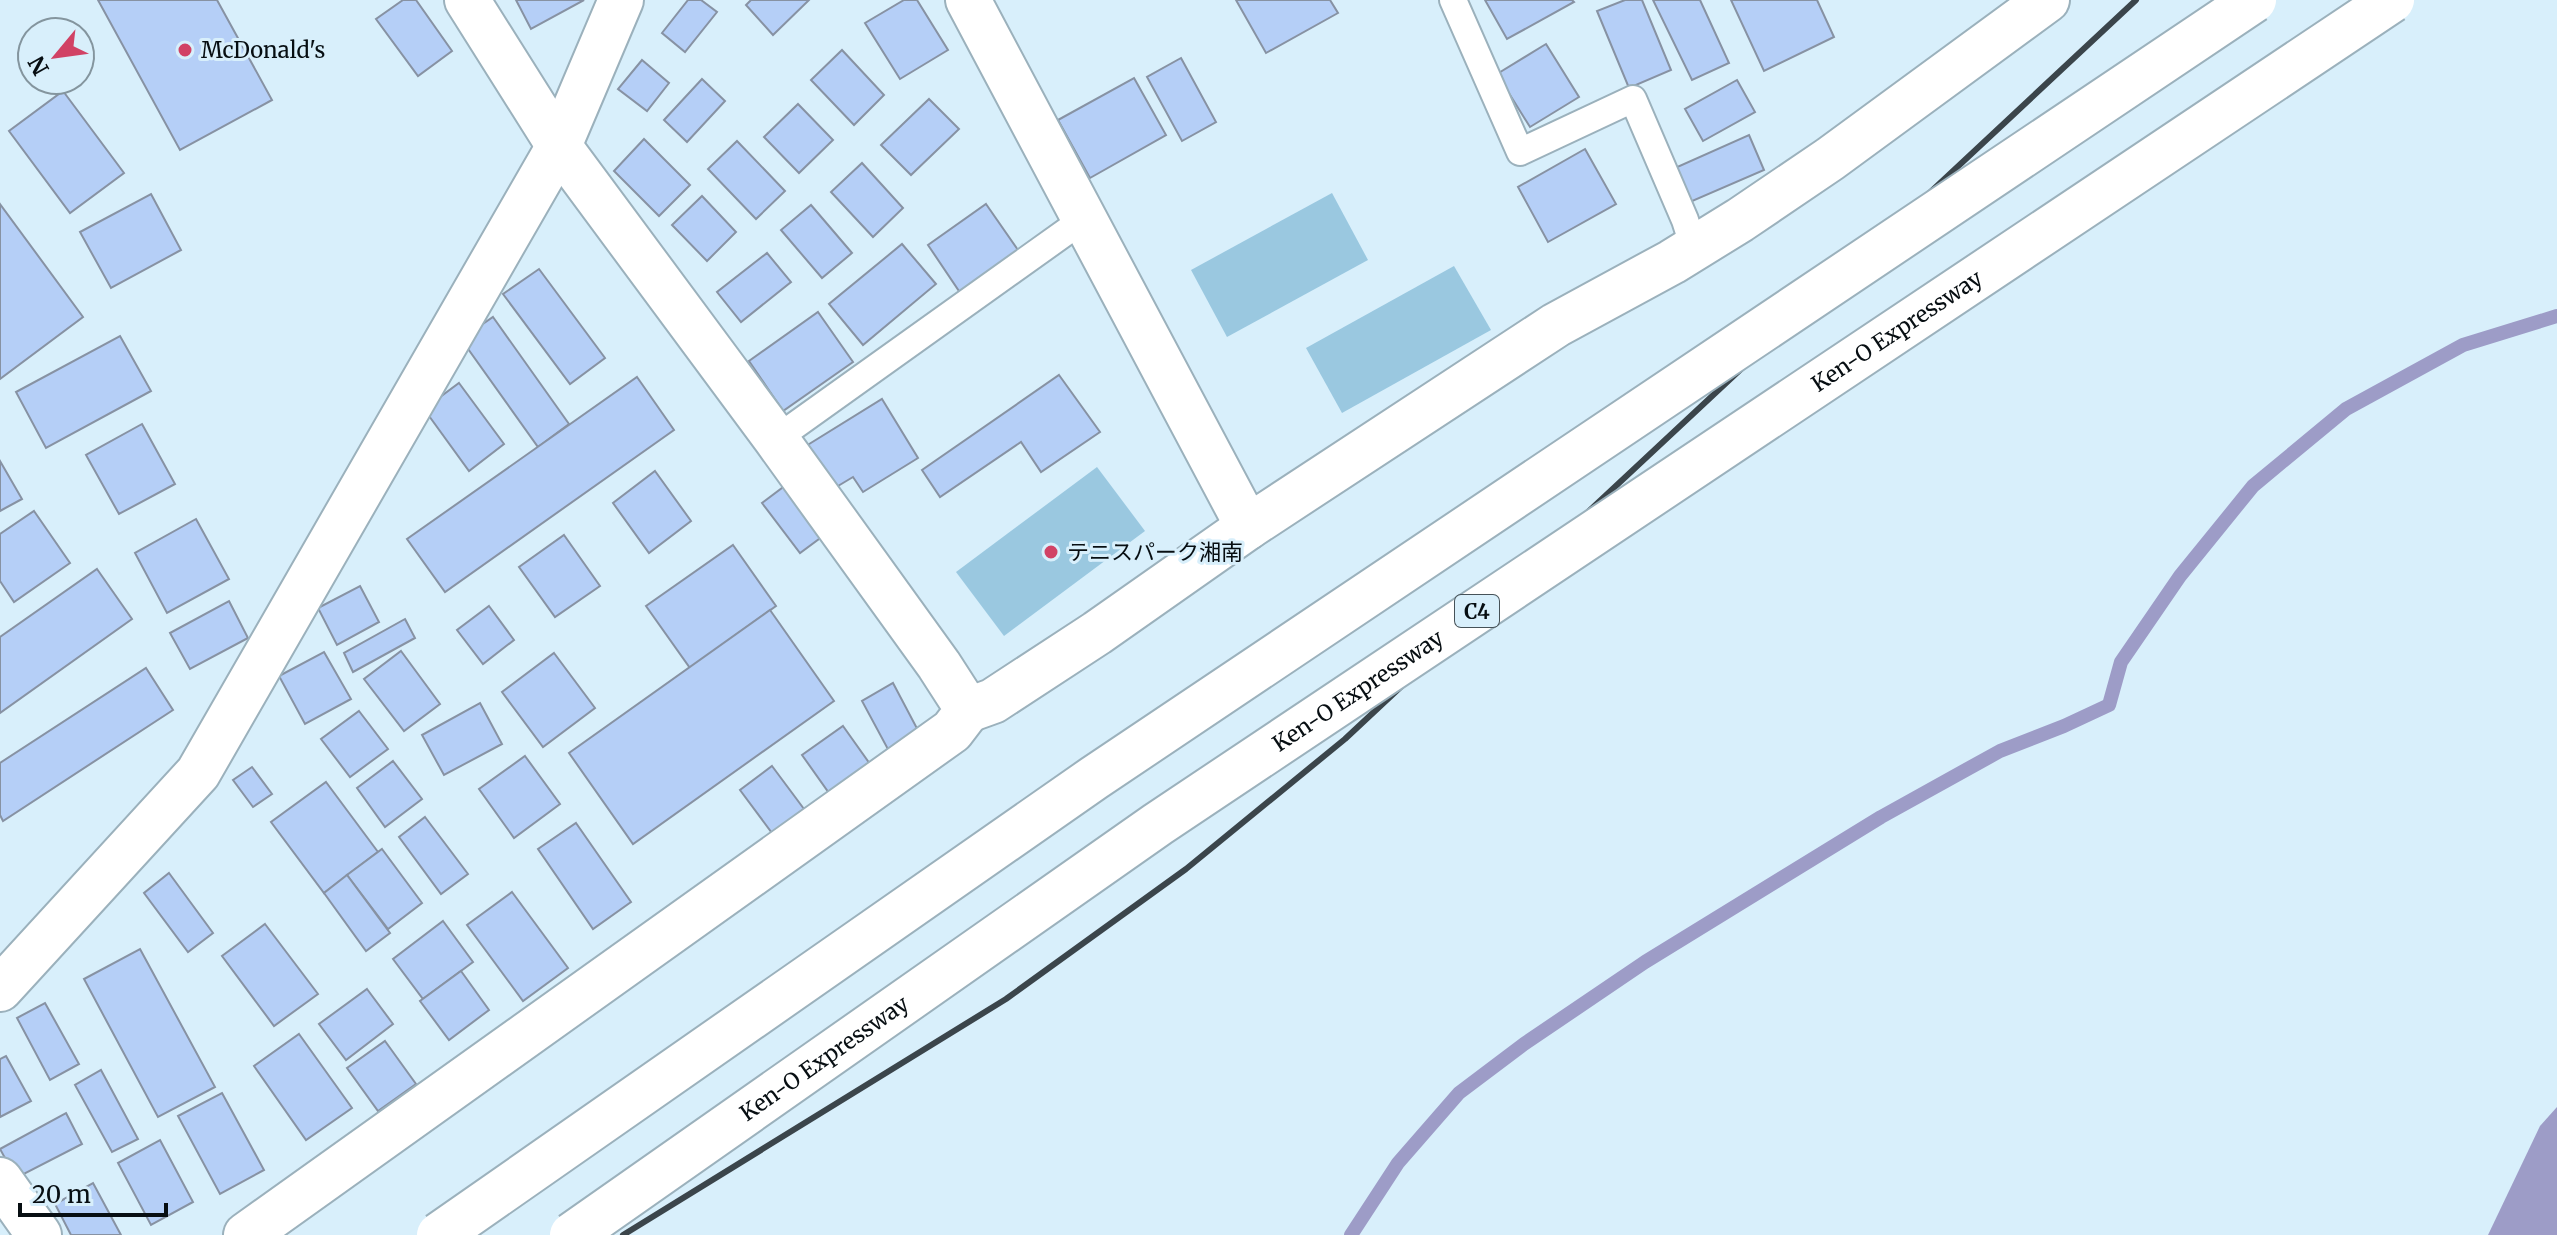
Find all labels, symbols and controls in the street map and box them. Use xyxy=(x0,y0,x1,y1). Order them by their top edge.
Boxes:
north arrow xyxy=(16,16,96,96)
place label: McDonald's xyxy=(201,36,325,64)
marker: McDonald's xyxy=(176,41,194,59)
text: N xyxy=(22,51,55,80)
street label: Ken-O Expressway xyxy=(1806,264,1988,398)
place label: テニスパーク湘南 xyxy=(1067,538,1243,566)
marker: テニスパーク湘南 xyxy=(1042,543,1060,561)
road number: C4 xyxy=(1455,595,1499,627)
street label: Ken-O Expressway xyxy=(1267,623,1449,758)
street label: Ken-O Expressway xyxy=(734,989,914,1127)
scale bar xyxy=(20,1167,166,1217)
text: 20 m xyxy=(32,1179,91,1210)

